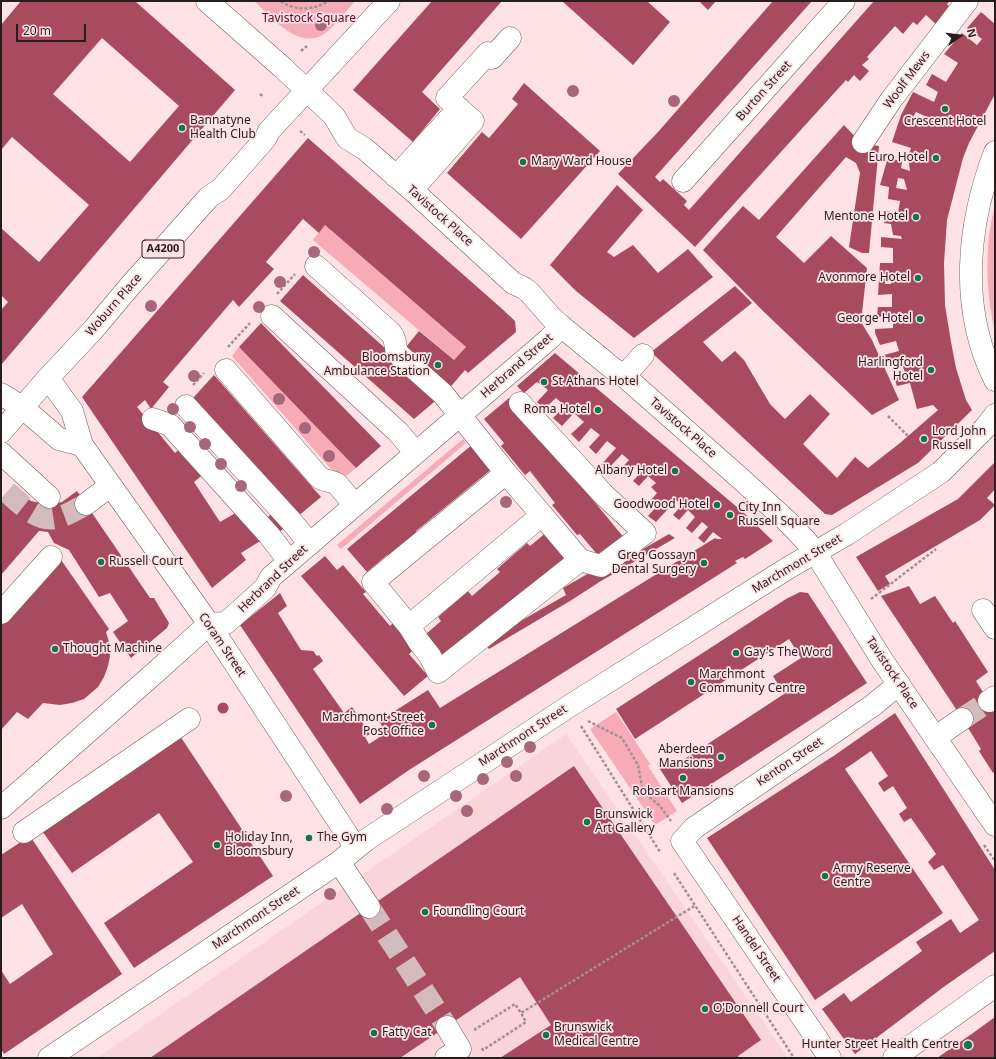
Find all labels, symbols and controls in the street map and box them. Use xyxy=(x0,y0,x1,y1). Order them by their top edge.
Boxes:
park label: Tavistock Square xyxy=(262,12,356,26)
scale bar xyxy=(18,16,88,42)
north arrow xyxy=(940,16,980,56)
text: 20 m xyxy=(23,22,51,39)
text: N xyxy=(964,27,980,39)
street label: Woolf Mews xyxy=(881,48,933,112)
street label: Burton Street xyxy=(733,58,795,124)
marker: Crescent Hotel xyxy=(940,104,950,114)
place label: Bannatyne Health Club xyxy=(190,114,256,142)
place label: Crescent Hotel xyxy=(904,115,986,129)
marker: Bannatyne Health Club xyxy=(177,123,187,133)
place label: Euro Hotel xyxy=(868,151,928,165)
marker: Euro Hotel xyxy=(931,153,941,163)
place label: Mary Ward House xyxy=(531,155,632,169)
marker: Mary Ward House xyxy=(518,157,528,167)
street label: Tavistock Place xyxy=(404,183,476,249)
place label: Mentone Hotel xyxy=(824,210,908,224)
marker: Mentone Hotel xyxy=(911,212,921,222)
road number: A4200 xyxy=(142,240,184,258)
street label: Woburn Place xyxy=(83,271,145,339)
place label: Avonmore Hotel xyxy=(818,271,910,285)
marker: Avonmore Hotel xyxy=(913,273,923,283)
place label: George Hotel xyxy=(837,312,912,326)
marker: George Hotel xyxy=(915,314,925,324)
street label: Herbrand Street xyxy=(478,331,556,401)
place label: Bloomsbury Ambulance Station xyxy=(324,351,430,379)
place label: Harlingford Hotel xyxy=(858,356,923,384)
marker: Bloomsbury Ambulance Station xyxy=(433,360,443,370)
marker: Harlingford Hotel xyxy=(926,365,936,375)
place label: St Athans Hotel xyxy=(552,375,639,389)
marker: St Athans Hotel xyxy=(539,377,549,387)
street label: Tavistock Place xyxy=(647,395,719,461)
place label: Roma Hotel xyxy=(524,403,590,417)
marker: Roma Hotel xyxy=(593,405,603,415)
place label: Lord John Russell xyxy=(932,425,986,453)
marker: Lord John Russell xyxy=(919,434,929,444)
place label: Albany Hotel xyxy=(595,464,667,478)
marker: Albany Hotel xyxy=(670,466,680,476)
place label: Goodwood Hotel xyxy=(614,498,709,512)
marker: Goodwood Hotel xyxy=(712,500,722,510)
place label: City Inn Russell Square xyxy=(738,501,820,529)
marker: City Inn Russell Square xyxy=(725,510,735,520)
street label: Marchmont Street xyxy=(749,531,845,597)
street label: Herbrand Street xyxy=(235,542,311,616)
place label: Greg Gossayn Dental Surgery xyxy=(612,549,696,577)
place label: Russell Court xyxy=(109,555,183,569)
marker: Russell Court xyxy=(96,557,106,567)
marker: Greg Gossayn Dental Surgery xyxy=(699,558,709,568)
street label: Coram Street xyxy=(195,610,249,680)
street label: Tavistock Place xyxy=(863,634,921,712)
place label: Thought Machine xyxy=(63,642,162,656)
marker: Thought Machine xyxy=(50,644,60,654)
place label: Gay's The Word xyxy=(744,646,832,660)
marker: Gay's The Word xyxy=(731,648,741,658)
place label: Marchmont Community Centre xyxy=(699,668,805,696)
marker: Marchmont Community Centre xyxy=(686,677,696,687)
street label: Marchmont Street xyxy=(476,702,570,770)
place label: Marchmont Street Post Office xyxy=(322,711,424,739)
marker: Marchmont Street Post Office xyxy=(427,720,437,730)
street label: Kenton Street xyxy=(754,734,826,790)
place label: Aberdeen Mansions xyxy=(658,743,713,771)
marker: Aberdeen Mansions xyxy=(716,752,726,762)
marker: Robsart Mansions xyxy=(678,773,688,783)
place label: Robsart Mansions xyxy=(632,785,734,799)
place label: Brunswick Art Gallery xyxy=(595,808,655,836)
marker: Brunswick Art Gallery xyxy=(582,817,592,827)
place label: Holiday Inn, Bloomsbury xyxy=(225,831,293,859)
place label: The Gym xyxy=(317,831,367,845)
marker: The Gym xyxy=(304,833,314,843)
marker: Holiday Inn, Bloomsbury xyxy=(212,840,222,850)
place label: Army Reserve Centre xyxy=(833,862,911,890)
marker: Army Reserve Centre xyxy=(820,871,830,881)
street label: Marchmont Street xyxy=(210,883,302,953)
place label: Foundling Court xyxy=(433,905,524,919)
marker: Foundling Court xyxy=(420,907,430,917)
street label: Handel Street xyxy=(729,913,783,985)
place label: O'Donnell Court xyxy=(713,1002,804,1016)
marker: O'Donnell Court xyxy=(700,1004,710,1014)
place label: Brunswick Medical Centre xyxy=(554,1021,638,1049)
place label: Fatty Cat xyxy=(382,1026,432,1040)
marker: Fatty Cat xyxy=(369,1028,379,1038)
marker: Brunswick Medical Centre xyxy=(541,1030,551,1040)
place label: Hunter Street Health Centre xyxy=(802,1038,959,1052)
marker: Hunter Street Health Centre xyxy=(962,1039,974,1051)

